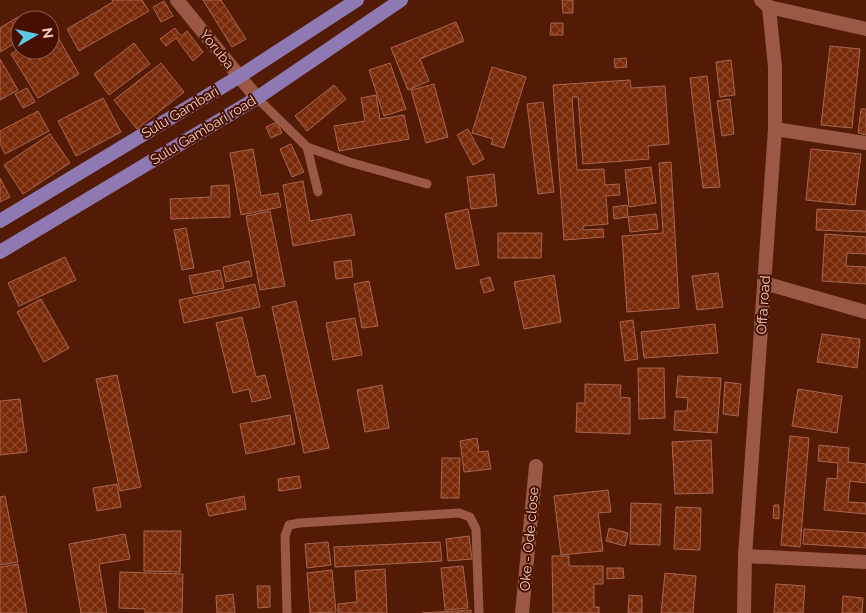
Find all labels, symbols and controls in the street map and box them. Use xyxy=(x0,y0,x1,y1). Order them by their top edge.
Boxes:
north arrow xyxy=(10,10,60,60)
text: N xyxy=(39,26,57,39)
street label: Yoruba xyxy=(196,26,238,72)
street label: Sulu Gambari xyxy=(138,83,222,141)
street label: Sulu Gambari road xyxy=(147,92,259,168)
street label: Offa road xyxy=(753,275,773,335)
street label: Oke - Ode close xyxy=(516,486,542,592)

